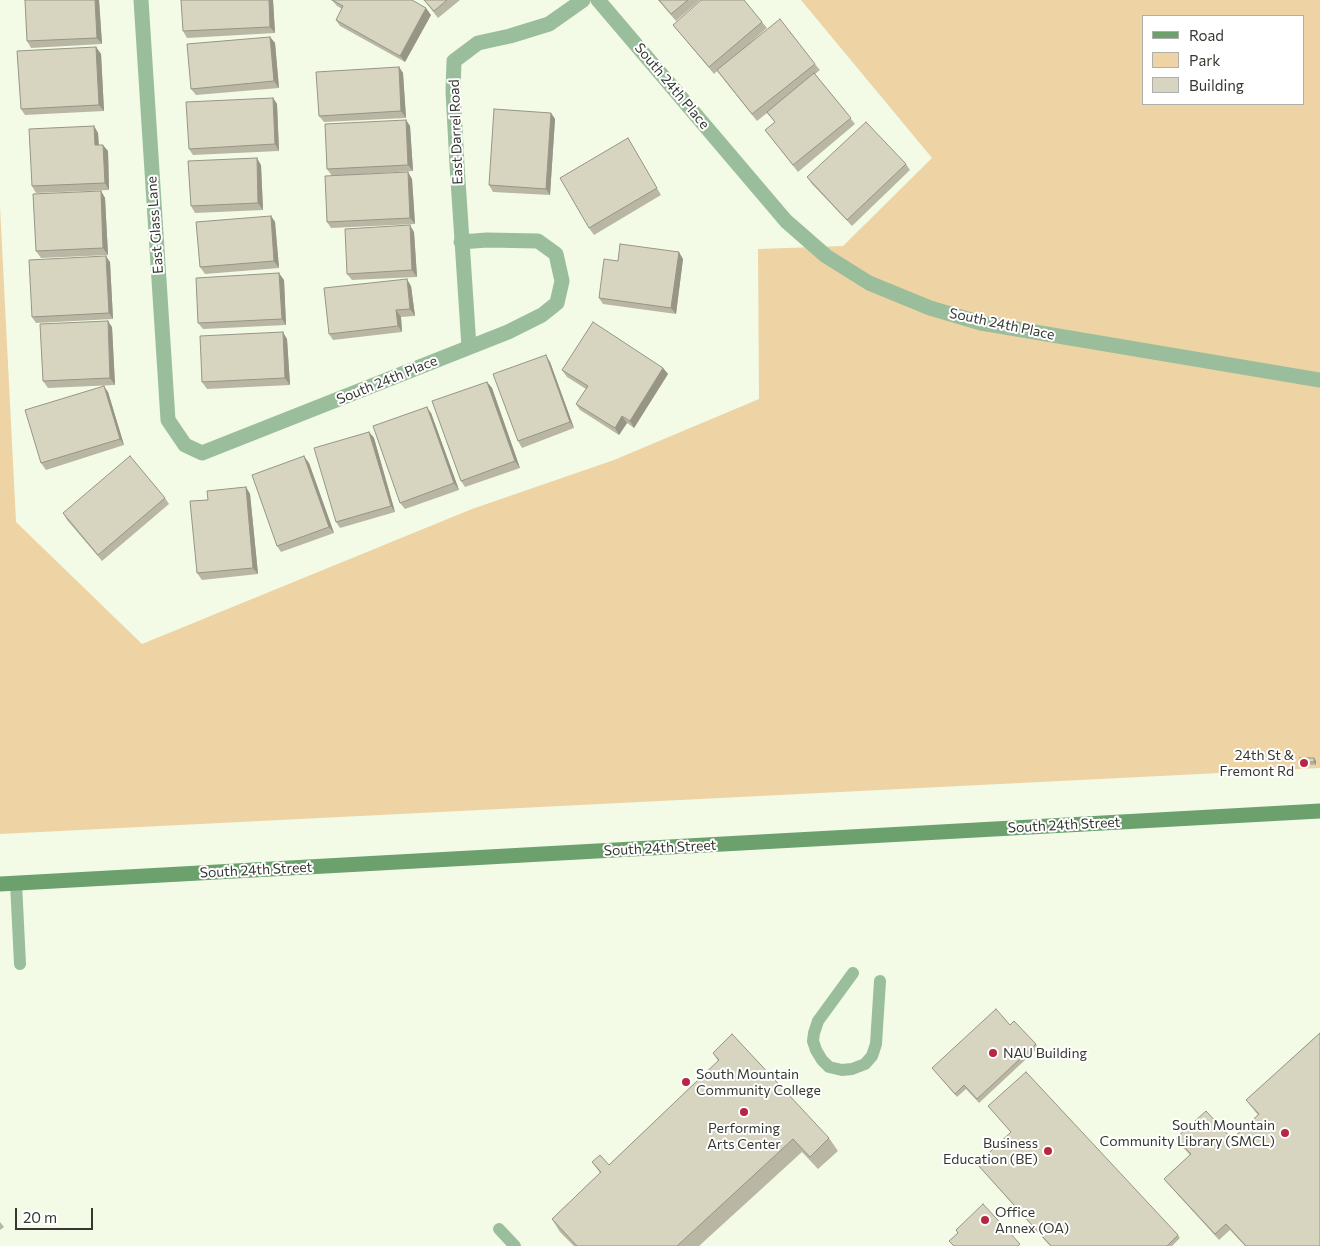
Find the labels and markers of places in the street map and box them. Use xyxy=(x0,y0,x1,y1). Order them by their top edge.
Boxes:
place label: 24th St & Fremont Rd xyxy=(1219,747,1294,780)
marker: 24th St & Fremont Rd xyxy=(1298,757,1310,769)
place label: NAU Building xyxy=(1003,1045,1087,1061)
marker: NAU Building xyxy=(987,1047,999,1059)
place label: South Mountain Community College xyxy=(696,1066,821,1098)
marker: South Mountain Community College xyxy=(680,1076,692,1088)
marker: Performing Arts Center xyxy=(738,1106,750,1118)
place label: South Mountain Community Library (SMCL) xyxy=(1100,1117,1275,1150)
place label: Performing Arts Center xyxy=(707,1120,781,1152)
marker: South Mountain Community Library (SMCL) xyxy=(1279,1127,1291,1139)
place label: Business Education (BE) xyxy=(943,1135,1038,1168)
marker: Business Education (BE) xyxy=(1042,1145,1054,1157)
place label: Office Annex (OA) xyxy=(995,1204,1069,1236)
marker: Office Annex (OA) xyxy=(979,1214,991,1226)

